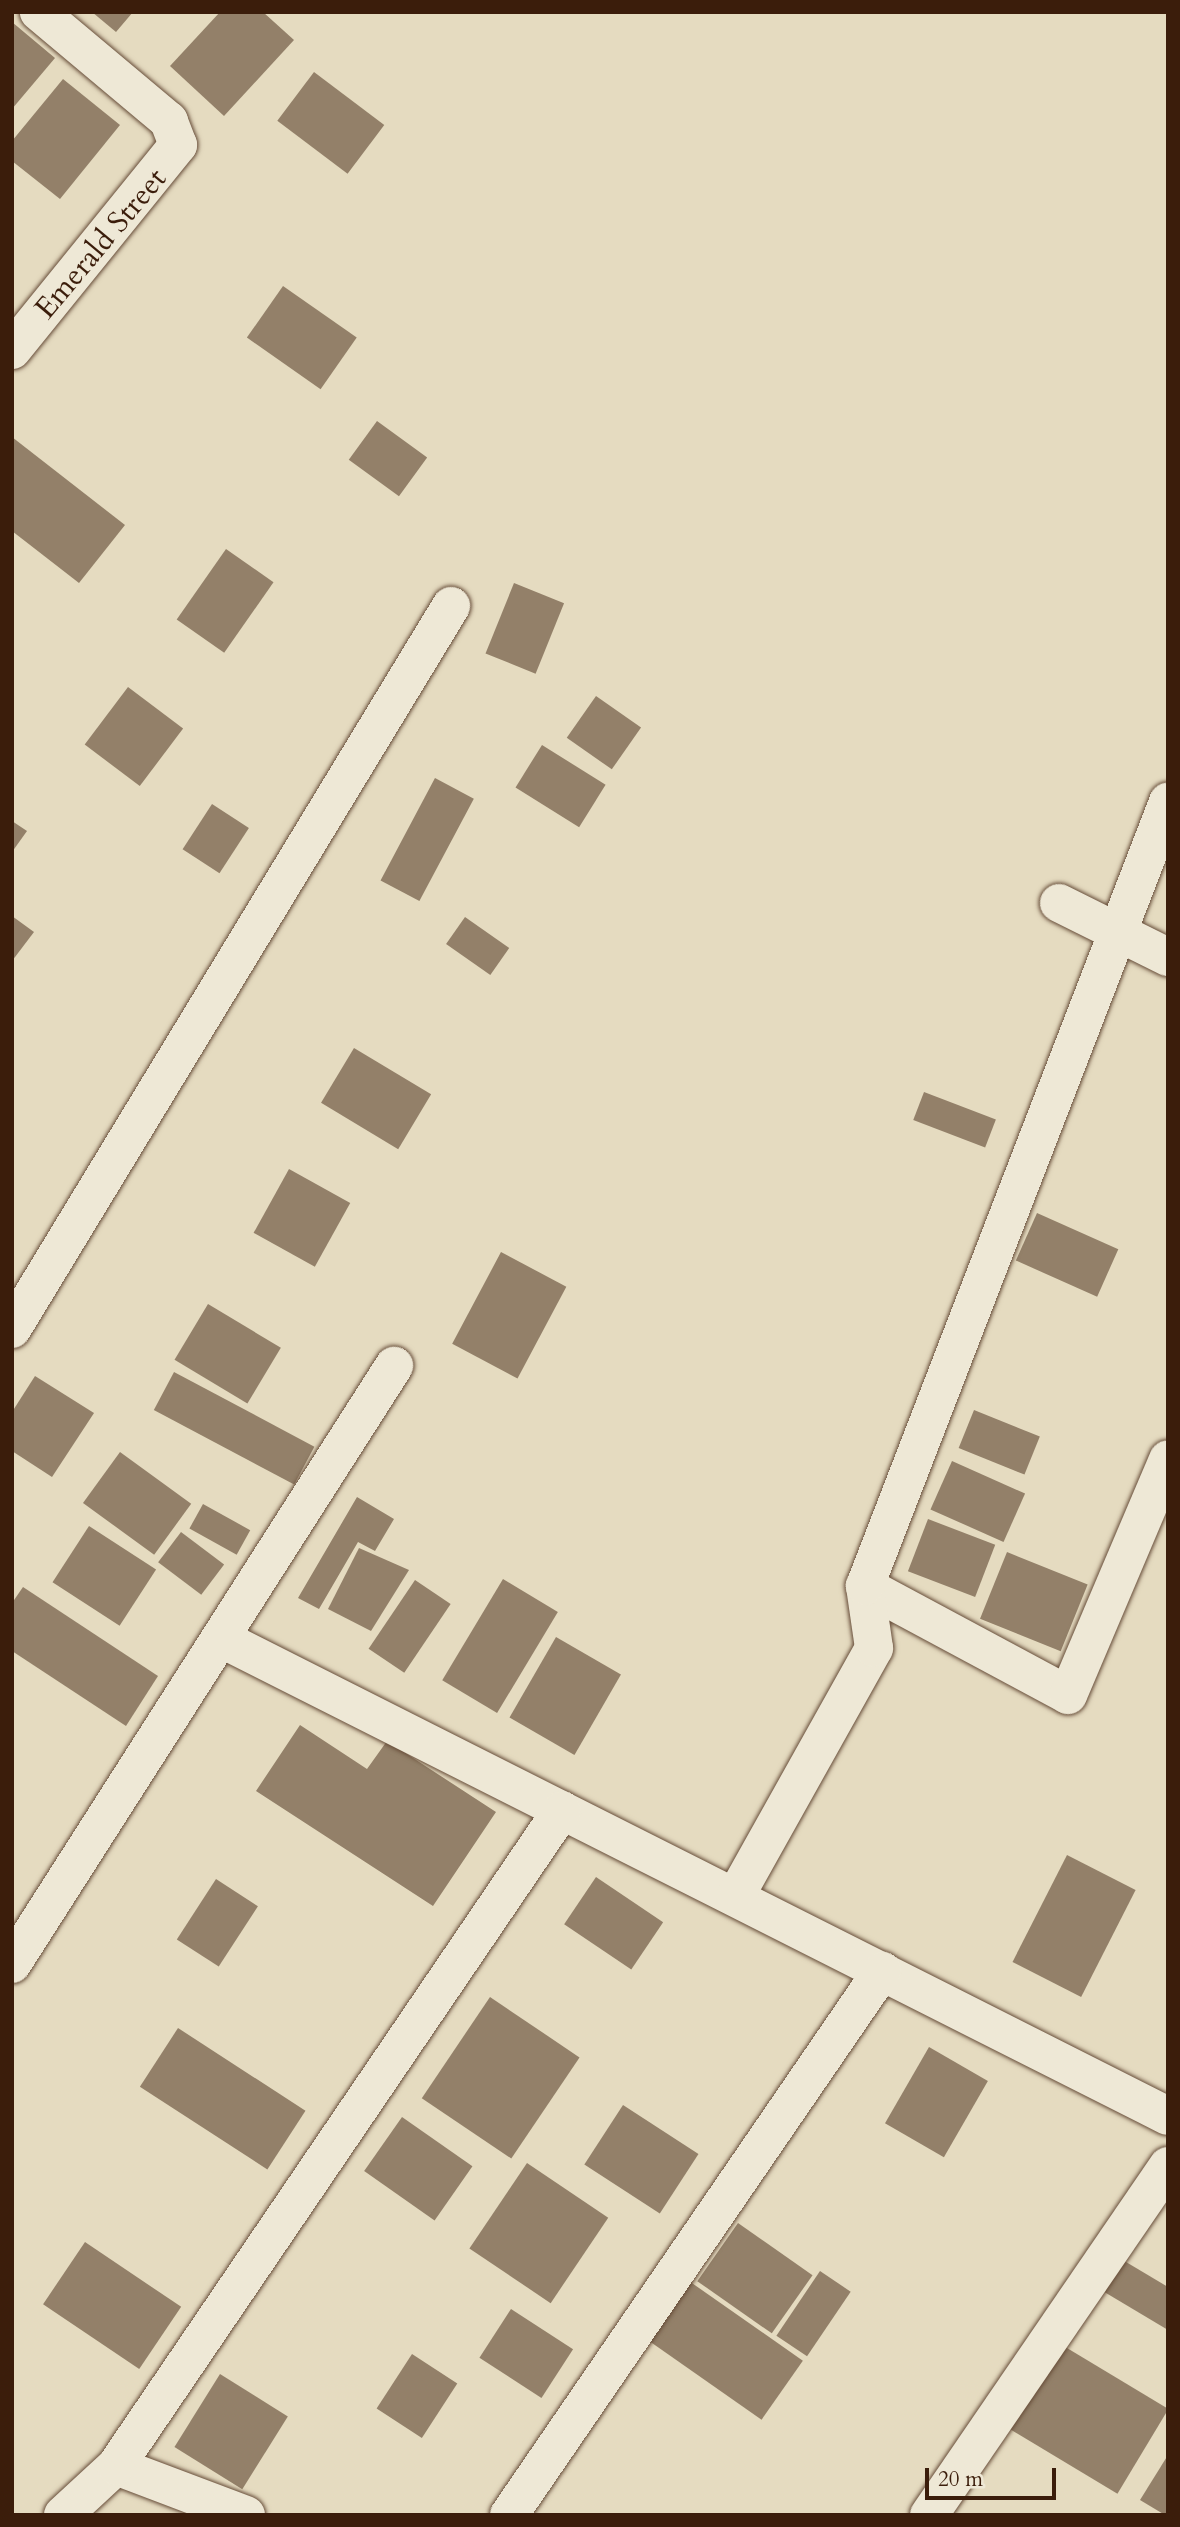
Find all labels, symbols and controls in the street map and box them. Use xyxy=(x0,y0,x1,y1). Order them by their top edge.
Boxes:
street label: Emerald Street xyxy=(28,161,174,327)
scale bar xyxy=(928,2454,1059,2498)
text: 20 m xyxy=(938,2465,983,2494)

